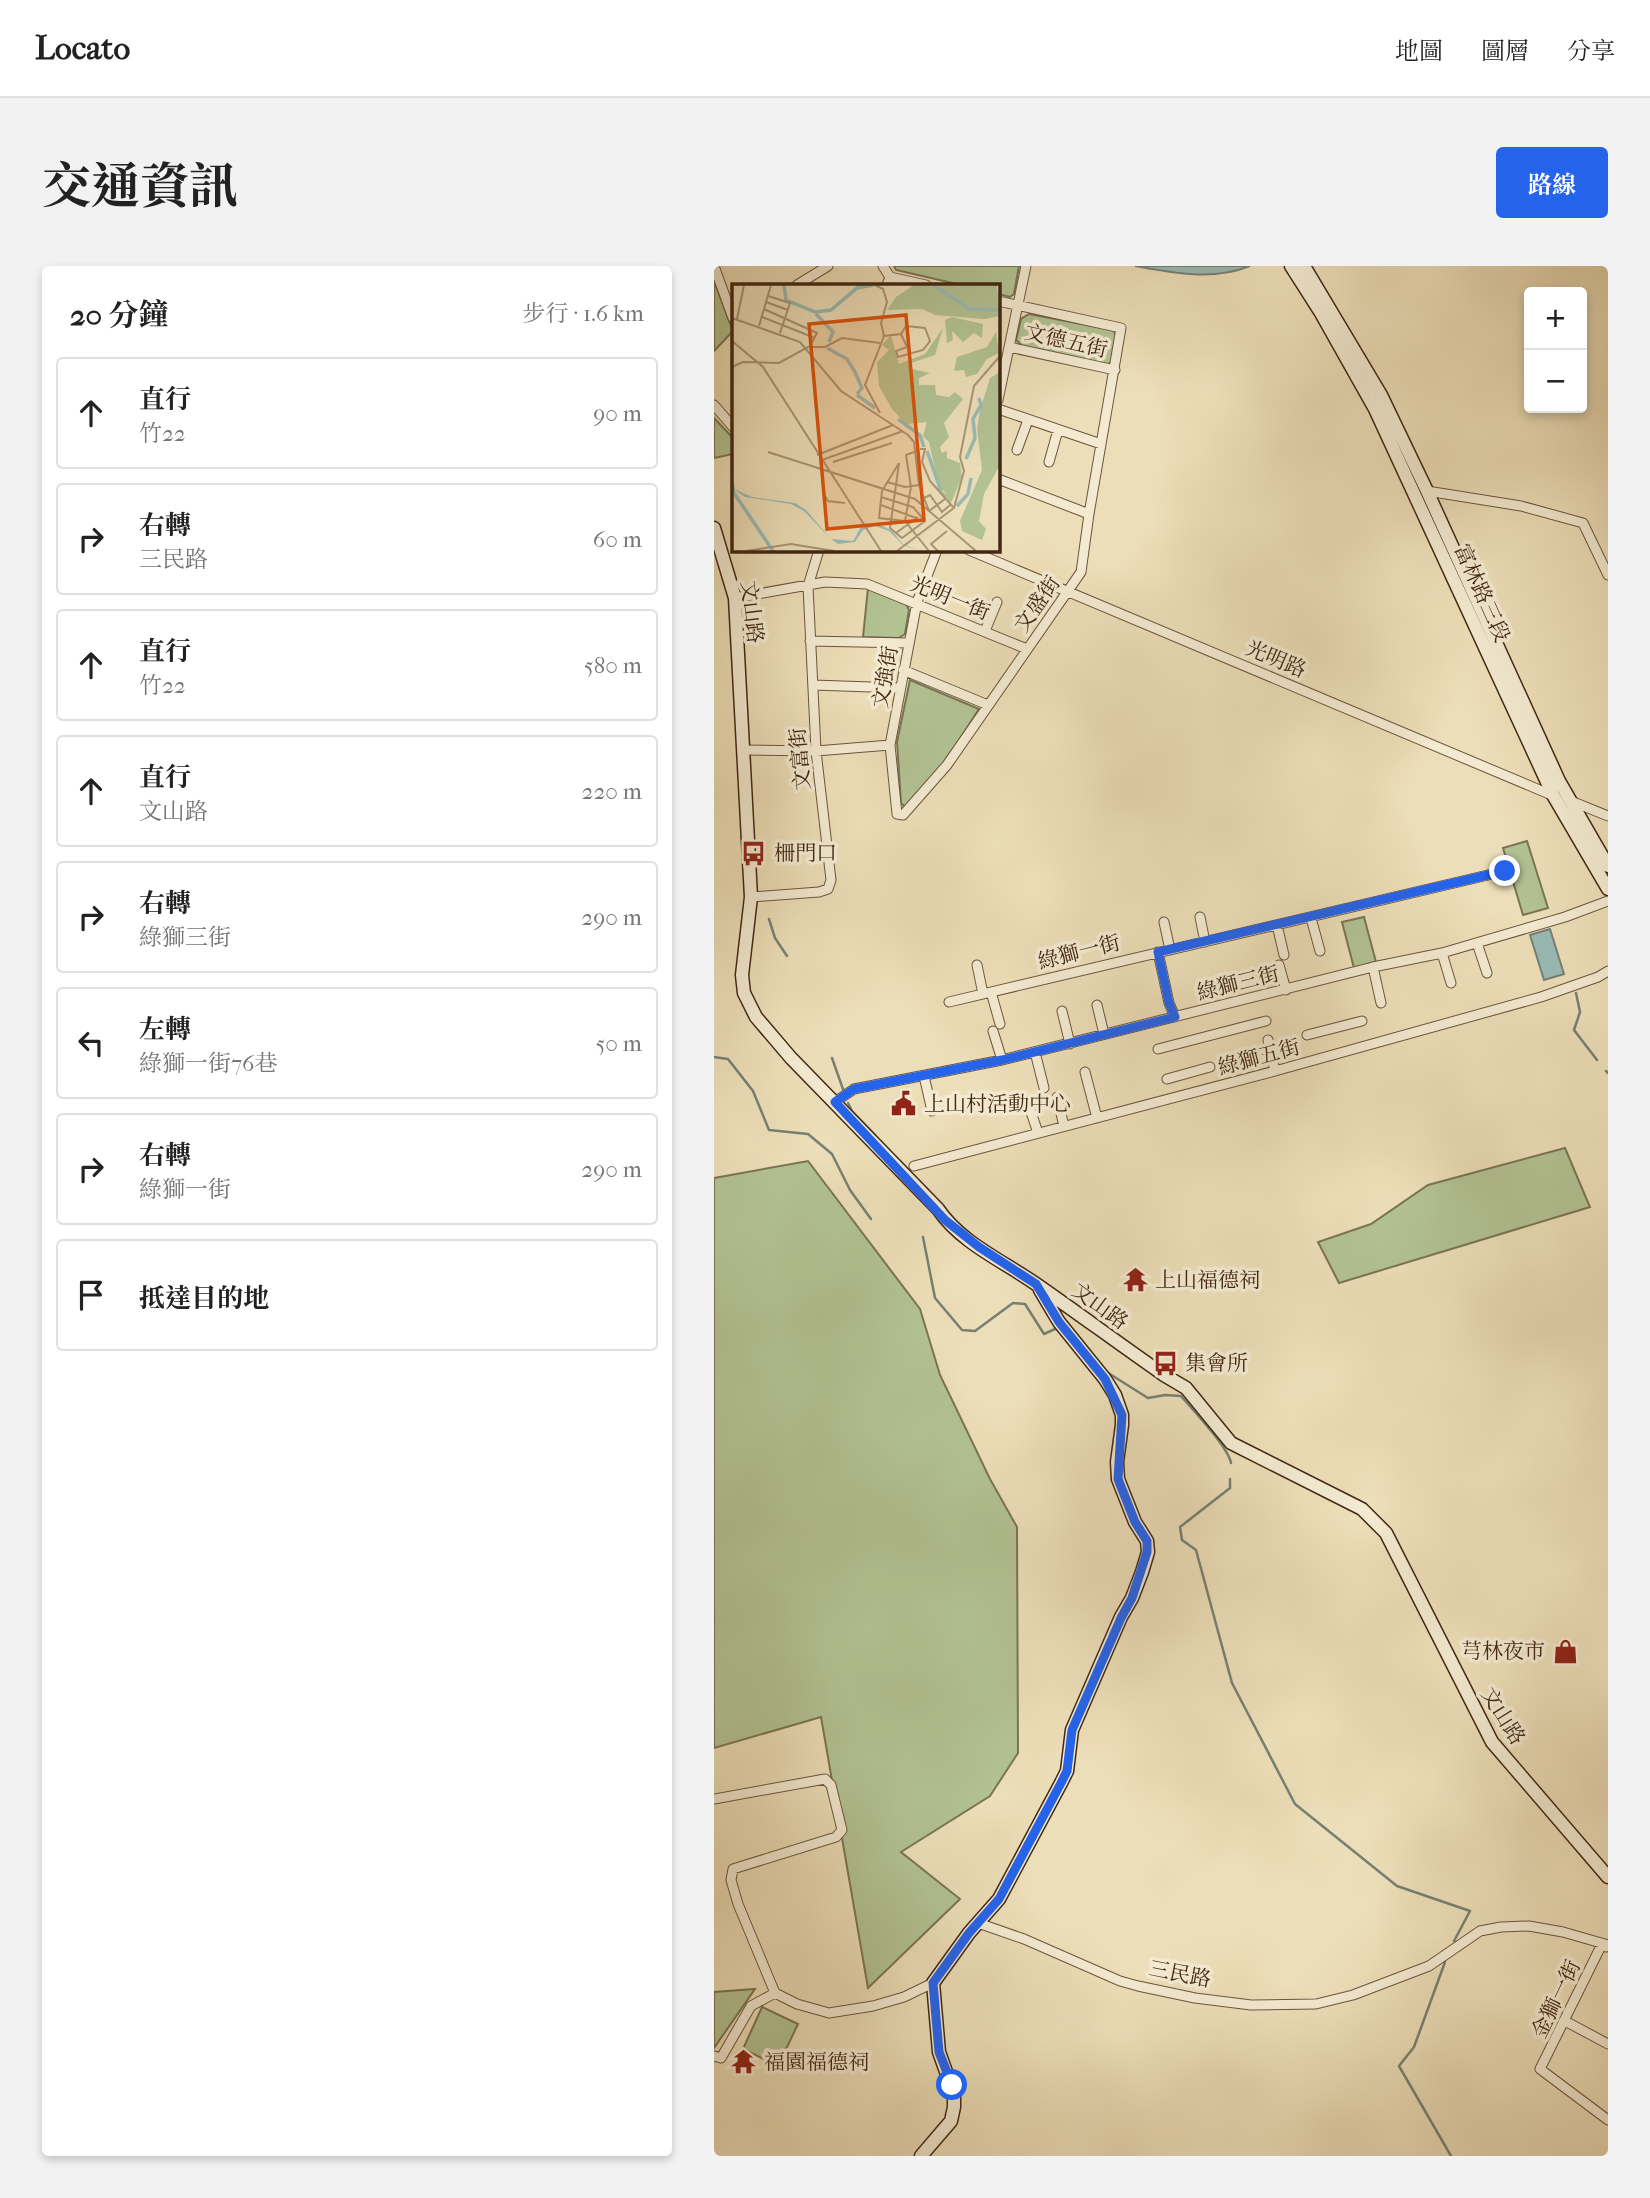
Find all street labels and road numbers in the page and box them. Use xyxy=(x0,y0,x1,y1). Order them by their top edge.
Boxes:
street label: 文德五街 xyxy=(1022,320,1110,362)
street label: 富林路三段 xyxy=(1450,540,1514,646)
street label: 光明一街 xyxy=(907,571,993,625)
street label: 文盛街 xyxy=(1009,571,1065,637)
street label: 文山路 xyxy=(736,579,768,645)
street label: 光明路 xyxy=(1242,636,1310,682)
street label: 文強街 xyxy=(868,644,902,710)
street label: 文富街 xyxy=(785,727,815,791)
street label: 綠獅一街 xyxy=(1035,930,1123,974)
street label: 綠獅三街 xyxy=(1194,961,1282,1005)
street label: 綠獅五街 xyxy=(1215,1035,1303,1079)
street label: 文山路 xyxy=(1067,1278,1133,1334)
street label: 文山路 xyxy=(1476,1683,1530,1749)
street label: 三民路 xyxy=(1147,1956,1213,1992)
street label: 金獅一街 xyxy=(1527,1956,1585,2042)

